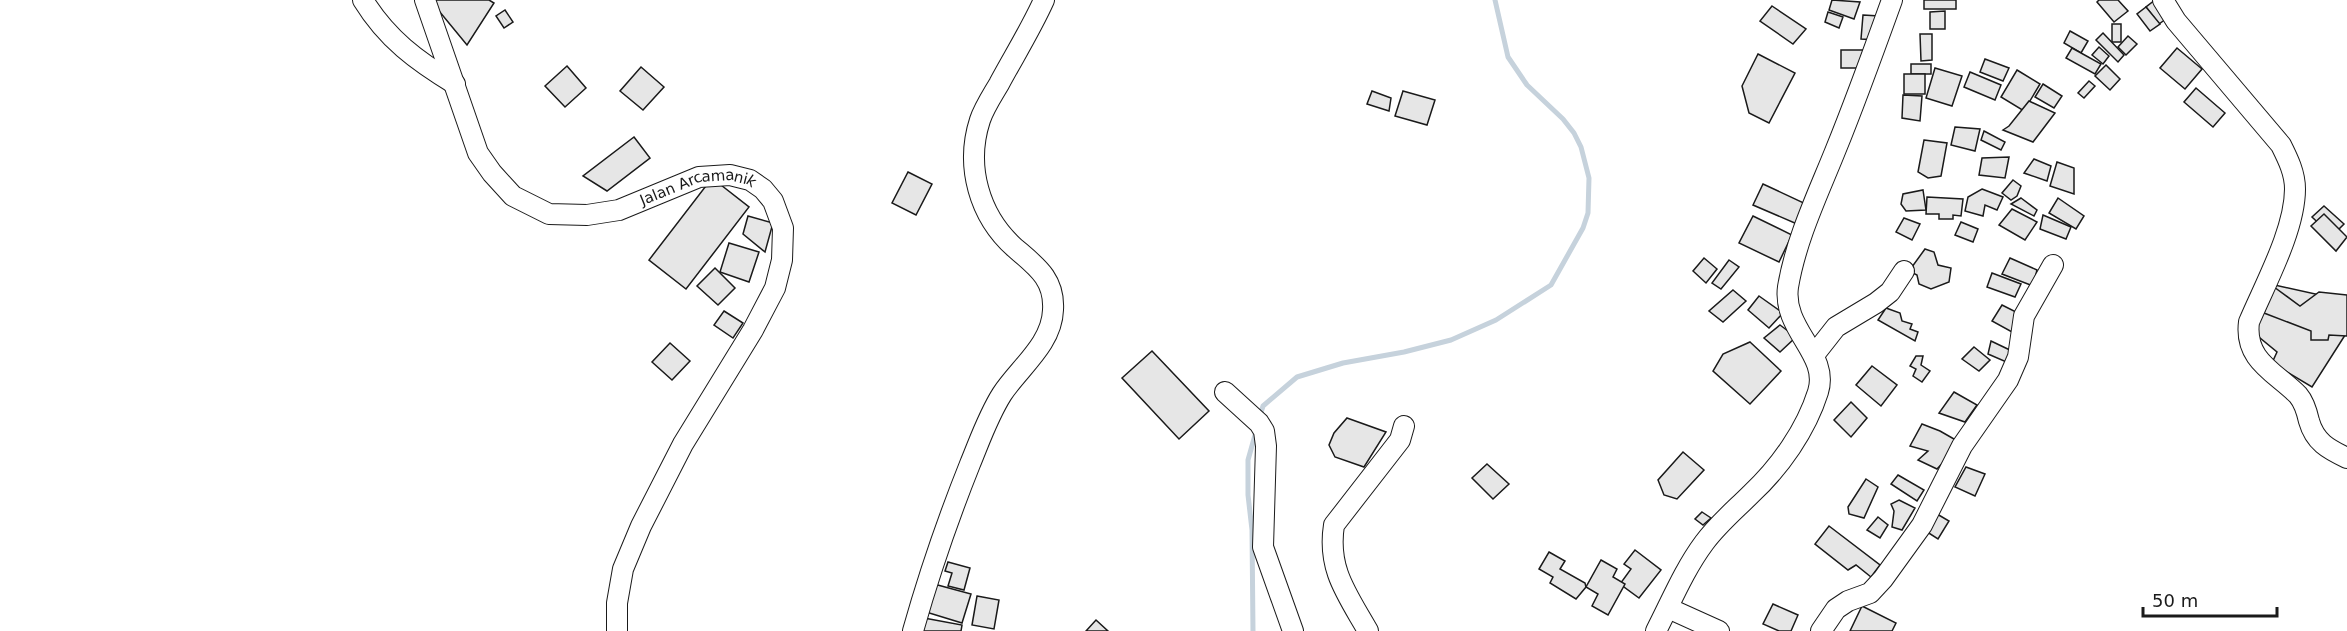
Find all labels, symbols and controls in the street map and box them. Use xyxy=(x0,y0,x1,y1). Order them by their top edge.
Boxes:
street label: Jalan Arcamanik xyxy=(636,166,760,210)
scale bar xyxy=(2143,580,2276,618)
text: 50 m xyxy=(2152,590,2198,611)

